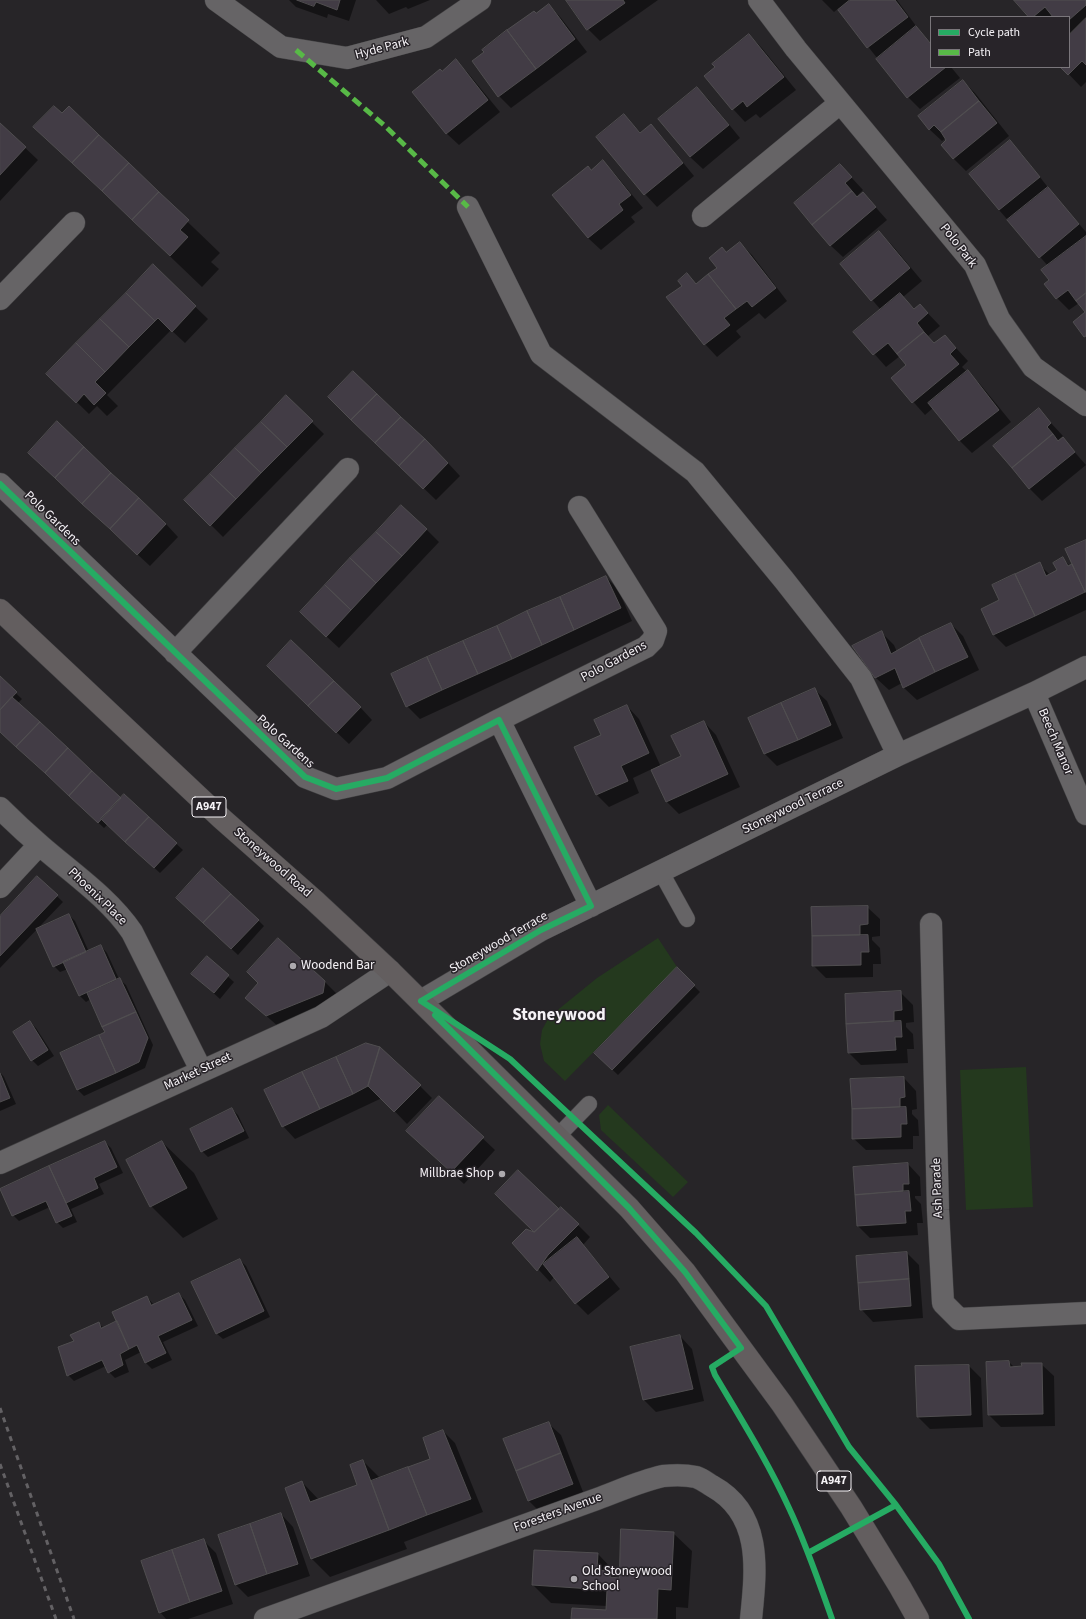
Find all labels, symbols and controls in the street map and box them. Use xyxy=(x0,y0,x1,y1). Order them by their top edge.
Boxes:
legend xyxy=(930,16,1070,68)
text: Cycle path xyxy=(968,24,1020,41)
street label: Hyde Park xyxy=(353,34,411,64)
text: Path xyxy=(968,44,991,61)
street label: Polo Park xyxy=(936,221,980,271)
street label: Polo Gardens xyxy=(21,488,83,550)
street label: Polo Gardens xyxy=(578,638,650,686)
street label: Beech Manor xyxy=(1034,706,1076,778)
street label: Polo Gardens xyxy=(253,712,317,772)
street label: Stoneywood Terrace xyxy=(740,776,846,838)
road number: A947 xyxy=(192,797,226,817)
street label: Stoneywood Road xyxy=(230,825,314,901)
street label: Phoenix Place xyxy=(64,865,130,929)
street label: Stoneywood Terrace xyxy=(447,909,551,977)
place label: Woodend Bar xyxy=(301,958,375,974)
marker: Woodend Bar xyxy=(288,961,298,971)
district label: Stoneywood xyxy=(512,1006,606,1026)
street label: Market Street xyxy=(162,1050,234,1094)
street label: Ash Parade xyxy=(929,1158,947,1218)
place label: Millbrae Shop xyxy=(419,1166,494,1182)
marker: Millbrae Shop xyxy=(497,1169,507,1179)
road number: A947 xyxy=(817,1471,851,1491)
street label: Foresters Avenue xyxy=(512,1490,604,1536)
place label: Old Stoneywood School xyxy=(582,1564,672,1595)
marker: Old Stoneywood School xyxy=(569,1574,579,1584)

